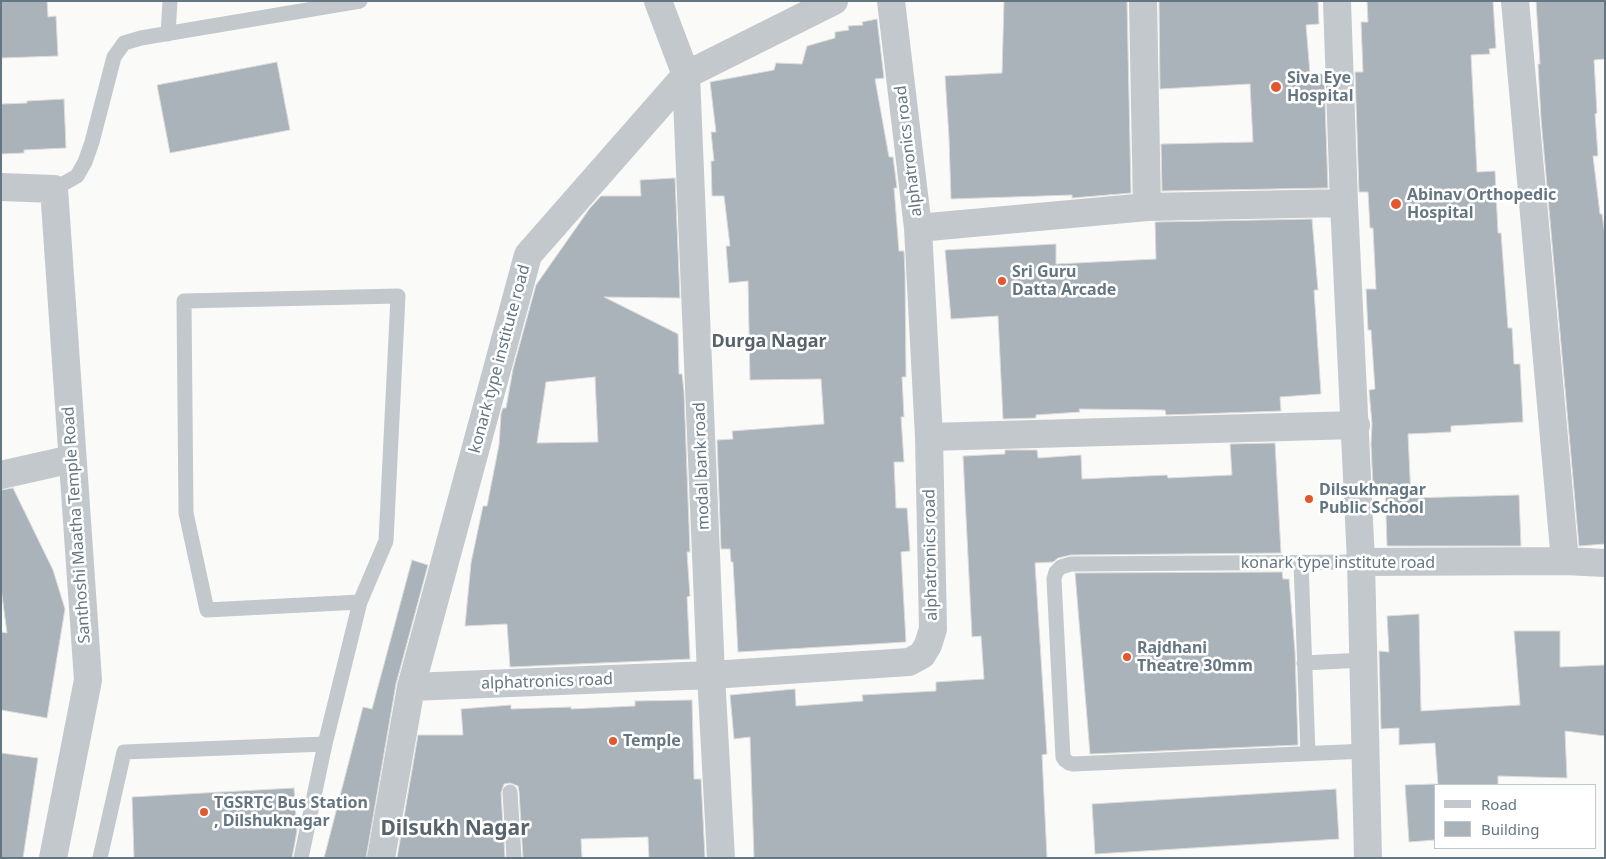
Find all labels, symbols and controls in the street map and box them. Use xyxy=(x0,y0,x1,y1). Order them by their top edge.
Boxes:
place label: Siva Eye Hospital xyxy=(1287,68,1353,106)
marker: Siva Eye Hospital xyxy=(1269,80,1283,94)
street label: alphatronics road xyxy=(891,84,927,218)
place label: Abinav Orthopedic Hospital xyxy=(1407,185,1556,223)
marker: Abinav Orthopedic Hospital xyxy=(1389,197,1403,211)
place label: Sri Guru Datta Arcade xyxy=(1012,262,1116,300)
street label: konark type institute road xyxy=(466,263,534,455)
marker: Sri Guru Datta Arcade xyxy=(996,275,1008,287)
district label: Durga Nagar xyxy=(711,331,827,353)
street label: modal bank road xyxy=(690,402,714,530)
street label: Santhoshi Maatha Temple Road xyxy=(59,406,95,644)
place label: Dilsukhnagar Public School xyxy=(1319,480,1426,518)
street label: alphatronics road xyxy=(920,489,942,621)
marker: Dilsukhnagar Public School xyxy=(1303,493,1315,505)
street label: konark type institute road xyxy=(1241,553,1435,573)
place label: Rajdhani Theatre 30mm xyxy=(1137,638,1253,676)
marker: Rajdhani Theatre 30mm xyxy=(1121,651,1133,663)
street label: alphatronics road xyxy=(481,670,613,694)
place label: Temple xyxy=(623,731,681,751)
marker: Temple xyxy=(607,735,619,747)
legend xyxy=(1434,784,1596,849)
place label: TGSRTC Bus Station , Dilshuknagar xyxy=(214,793,368,831)
text: Road xyxy=(1481,794,1517,814)
marker: TGSRTC Bus Station , Dilshuknagar xyxy=(198,806,210,818)
district label: Dilsukh Nagar xyxy=(380,816,530,842)
text: Building xyxy=(1481,819,1539,839)

